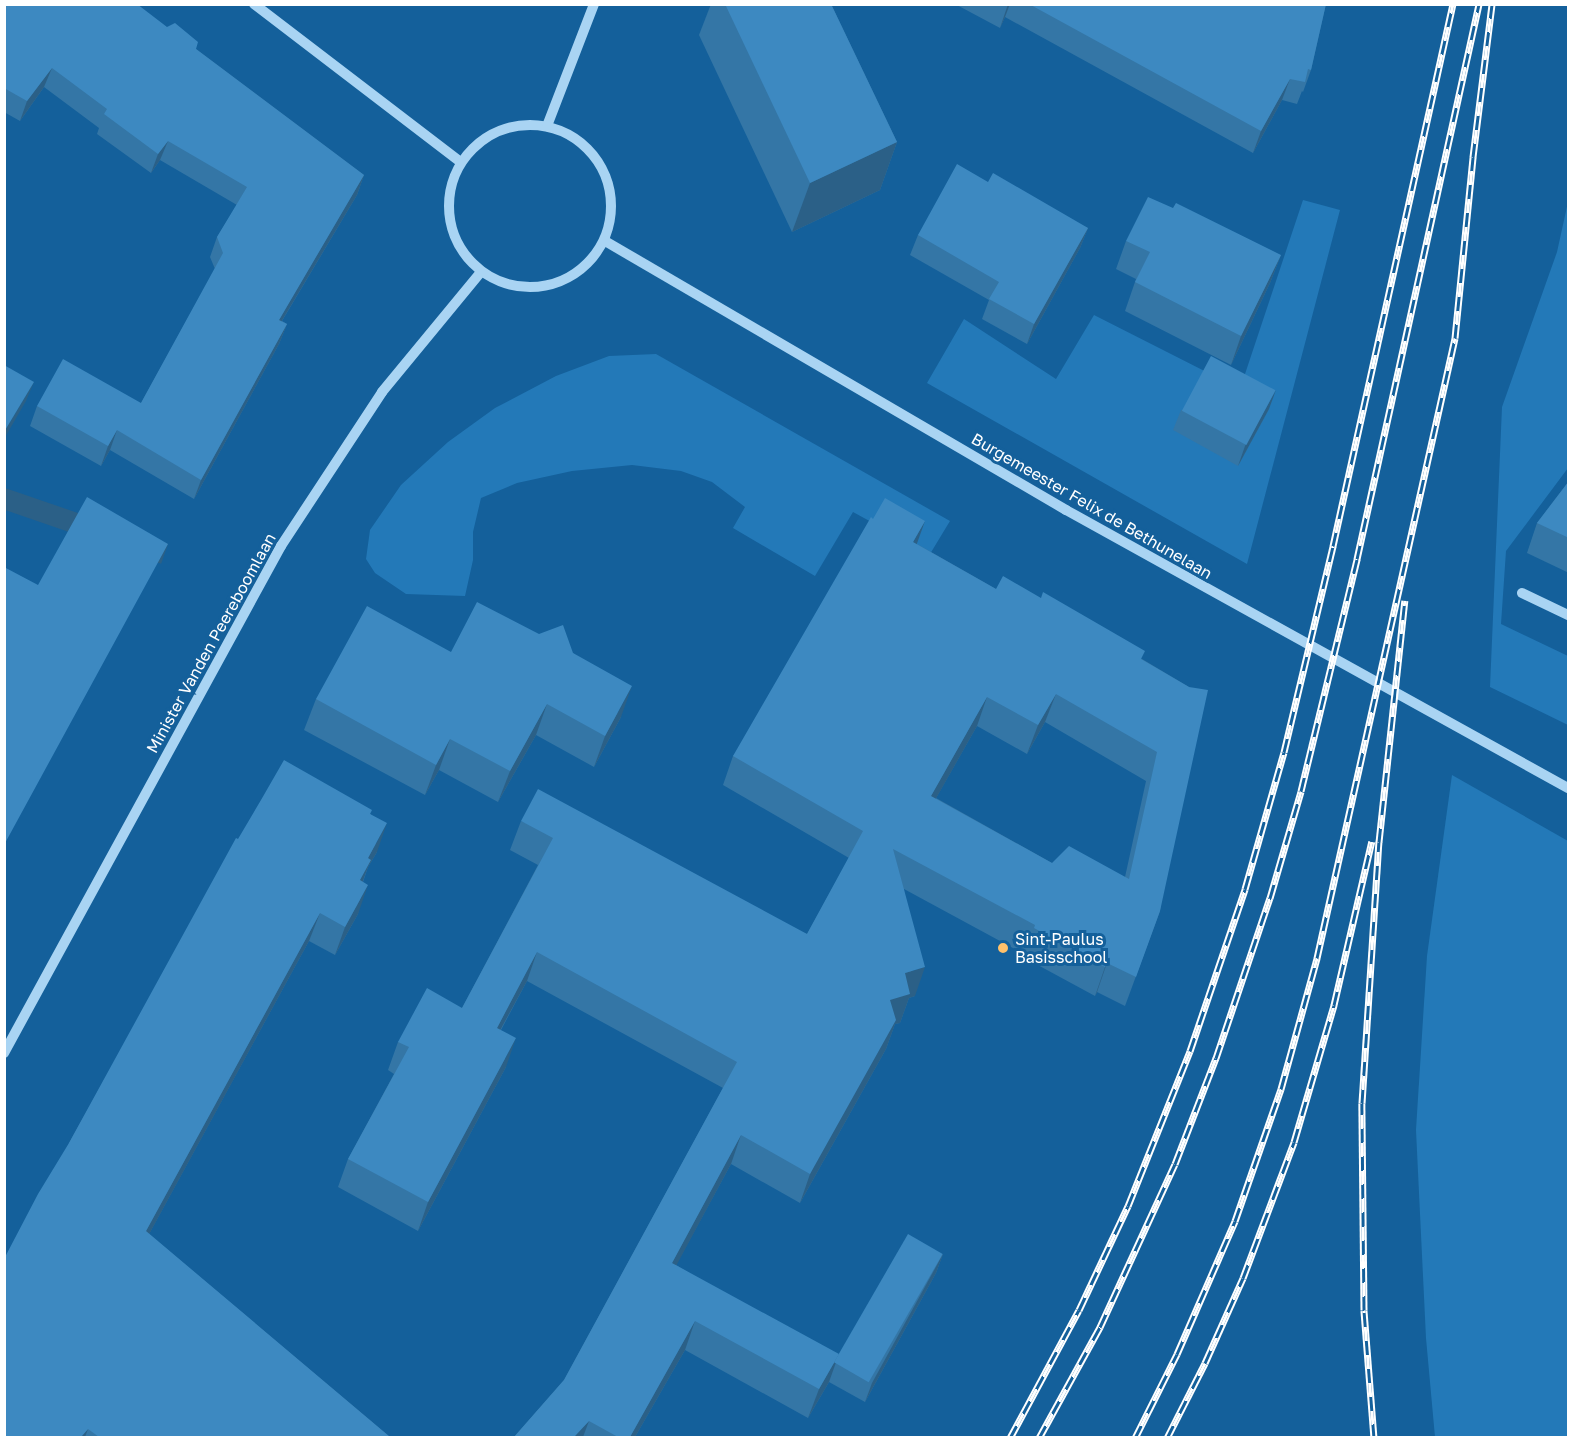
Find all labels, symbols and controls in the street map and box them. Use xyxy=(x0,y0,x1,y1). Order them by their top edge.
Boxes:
street label: Burgemeester Felix de Bethunelaan xyxy=(968,429,1216,583)
street label: Minister Vanden Peereboomlaan xyxy=(142,530,280,756)
place label: Sint-Paulus Basisschool xyxy=(1015,929,1107,967)
marker: Sint-Paulus Basisschool xyxy=(996,941,1010,955)

